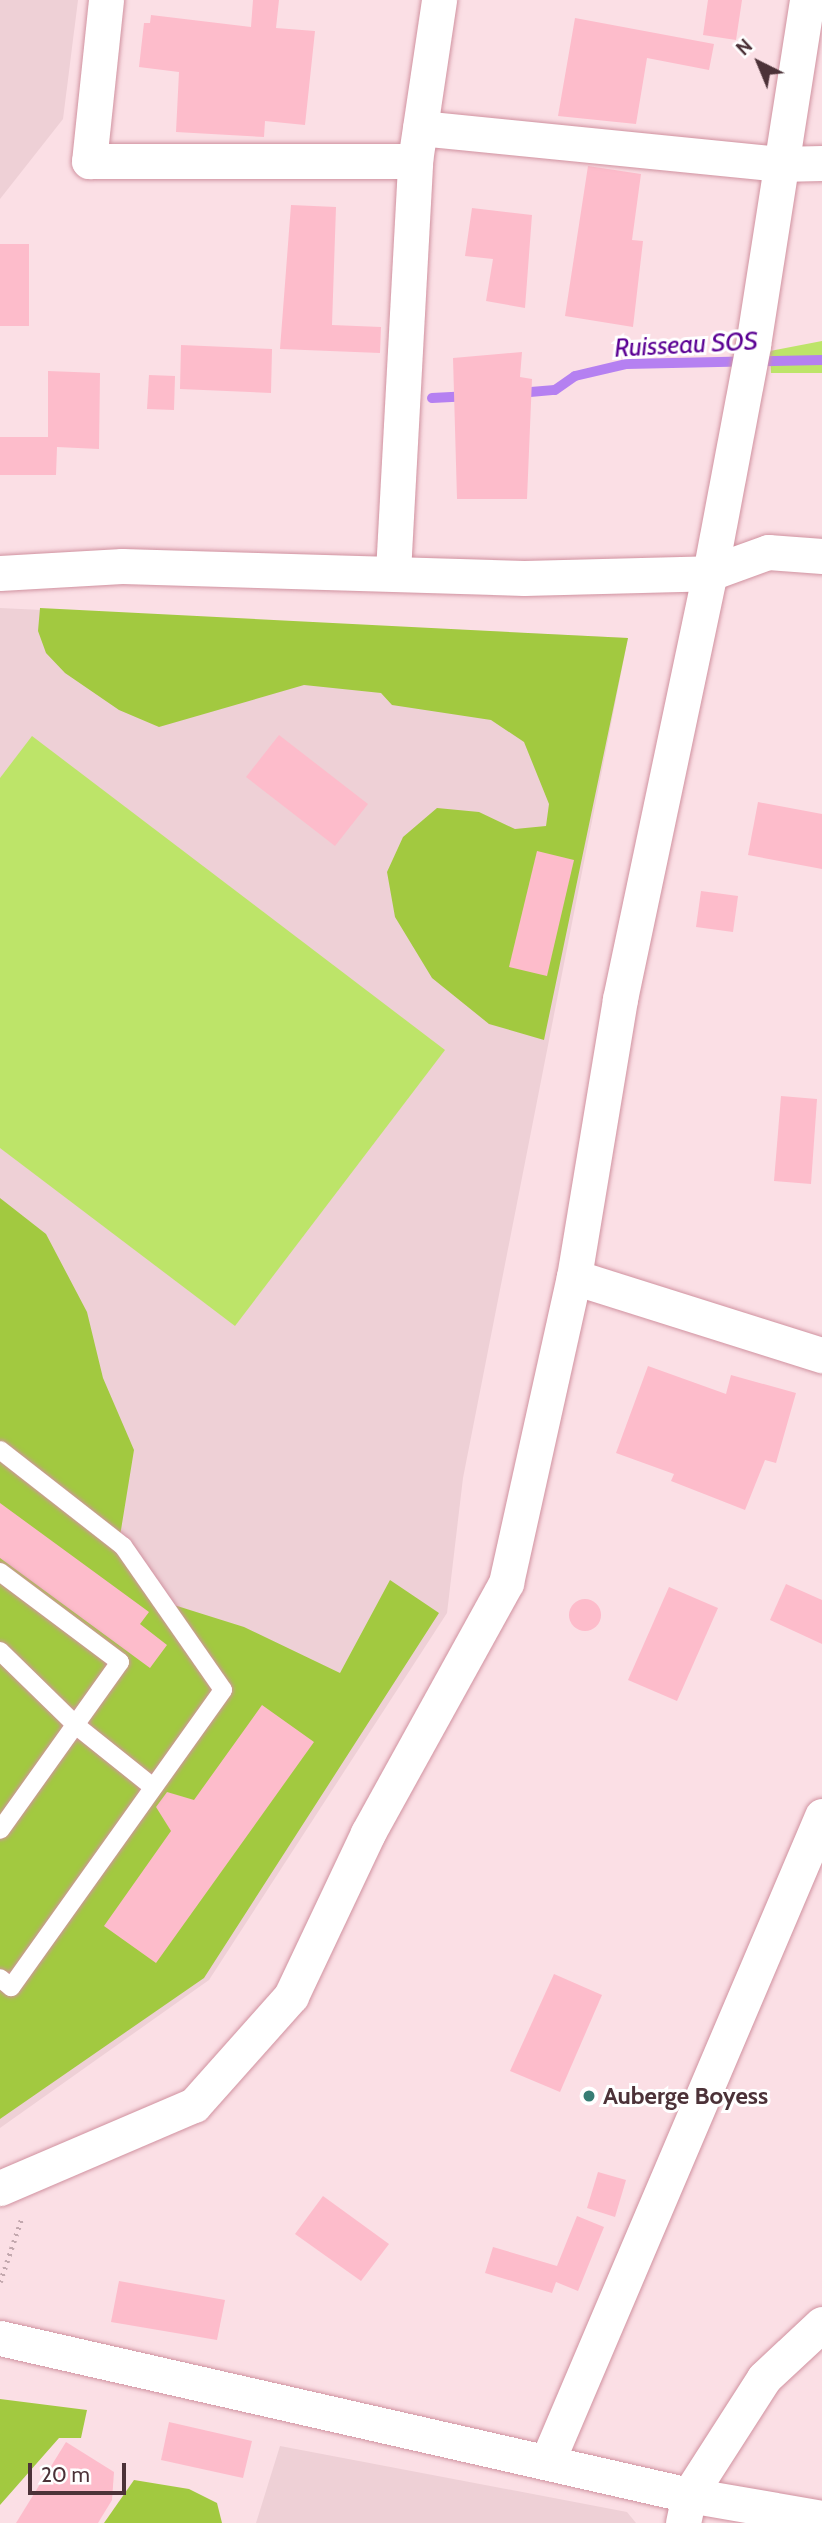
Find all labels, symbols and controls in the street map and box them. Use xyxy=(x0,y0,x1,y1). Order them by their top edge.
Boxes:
north arrow xyxy=(724,28,794,98)
text: N xyxy=(732,34,757,60)
water label: Ruisseau SOS xyxy=(614,326,758,364)
place label: Auberge Boyess xyxy=(603,2082,768,2110)
marker: Auberge Boyess xyxy=(581,2088,597,2104)
scale bar xyxy=(32,2450,130,2494)
text: 20 m xyxy=(41,2462,90,2487)

